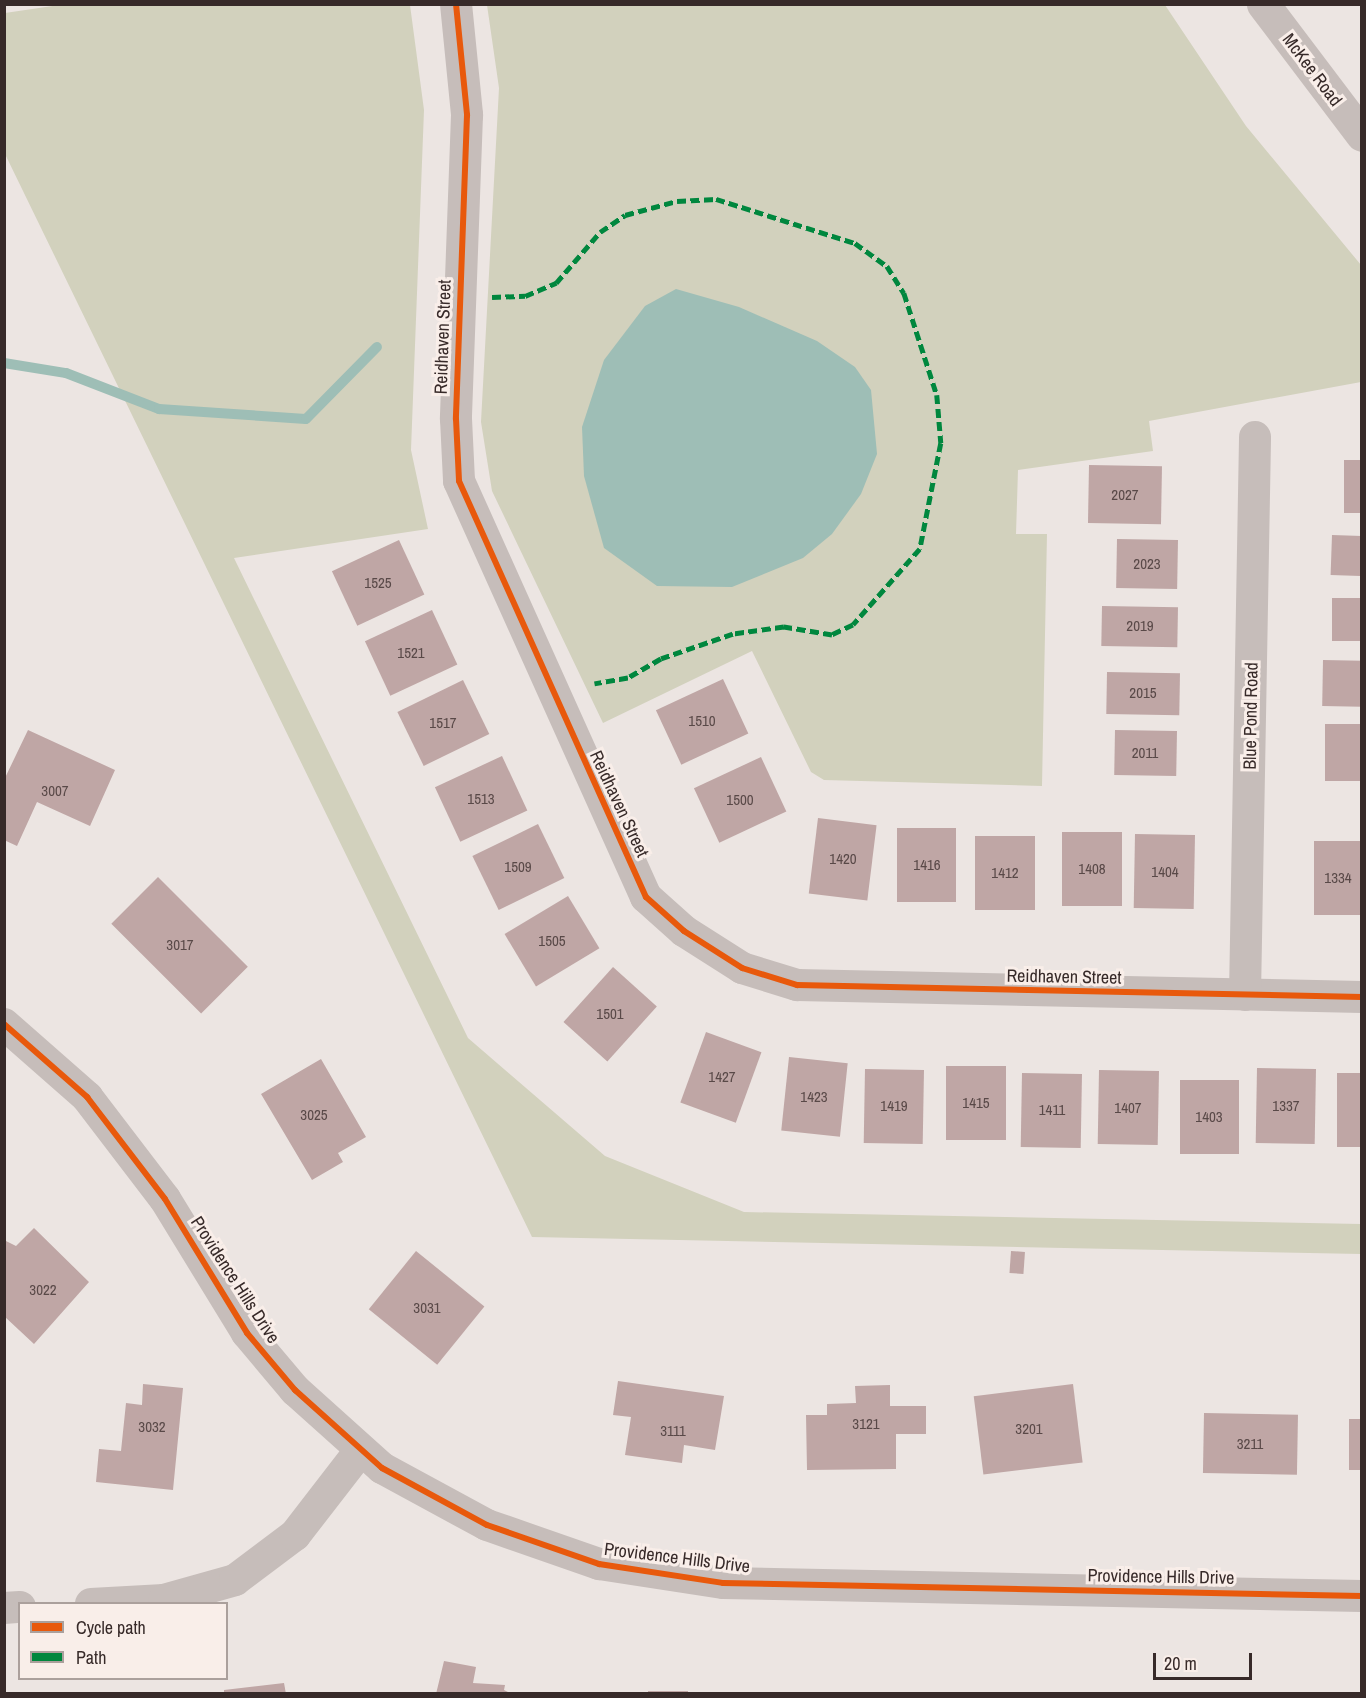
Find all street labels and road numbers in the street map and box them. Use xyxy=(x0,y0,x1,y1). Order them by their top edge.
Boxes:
street label: McKee Road xyxy=(1278,29,1346,111)
street label: Reidhaven Street xyxy=(430,279,456,395)
street label: Blue Pond Road xyxy=(1239,662,1263,770)
street label: Reidhaven Street xyxy=(585,747,653,861)
street label: Reidhaven Street xyxy=(1006,965,1122,989)
street label: Providence Hills Drive xyxy=(186,1213,284,1347)
street label: Providence Hills Drive xyxy=(603,1538,751,1578)
street label: Providence Hills Drive xyxy=(1087,1565,1235,1589)

